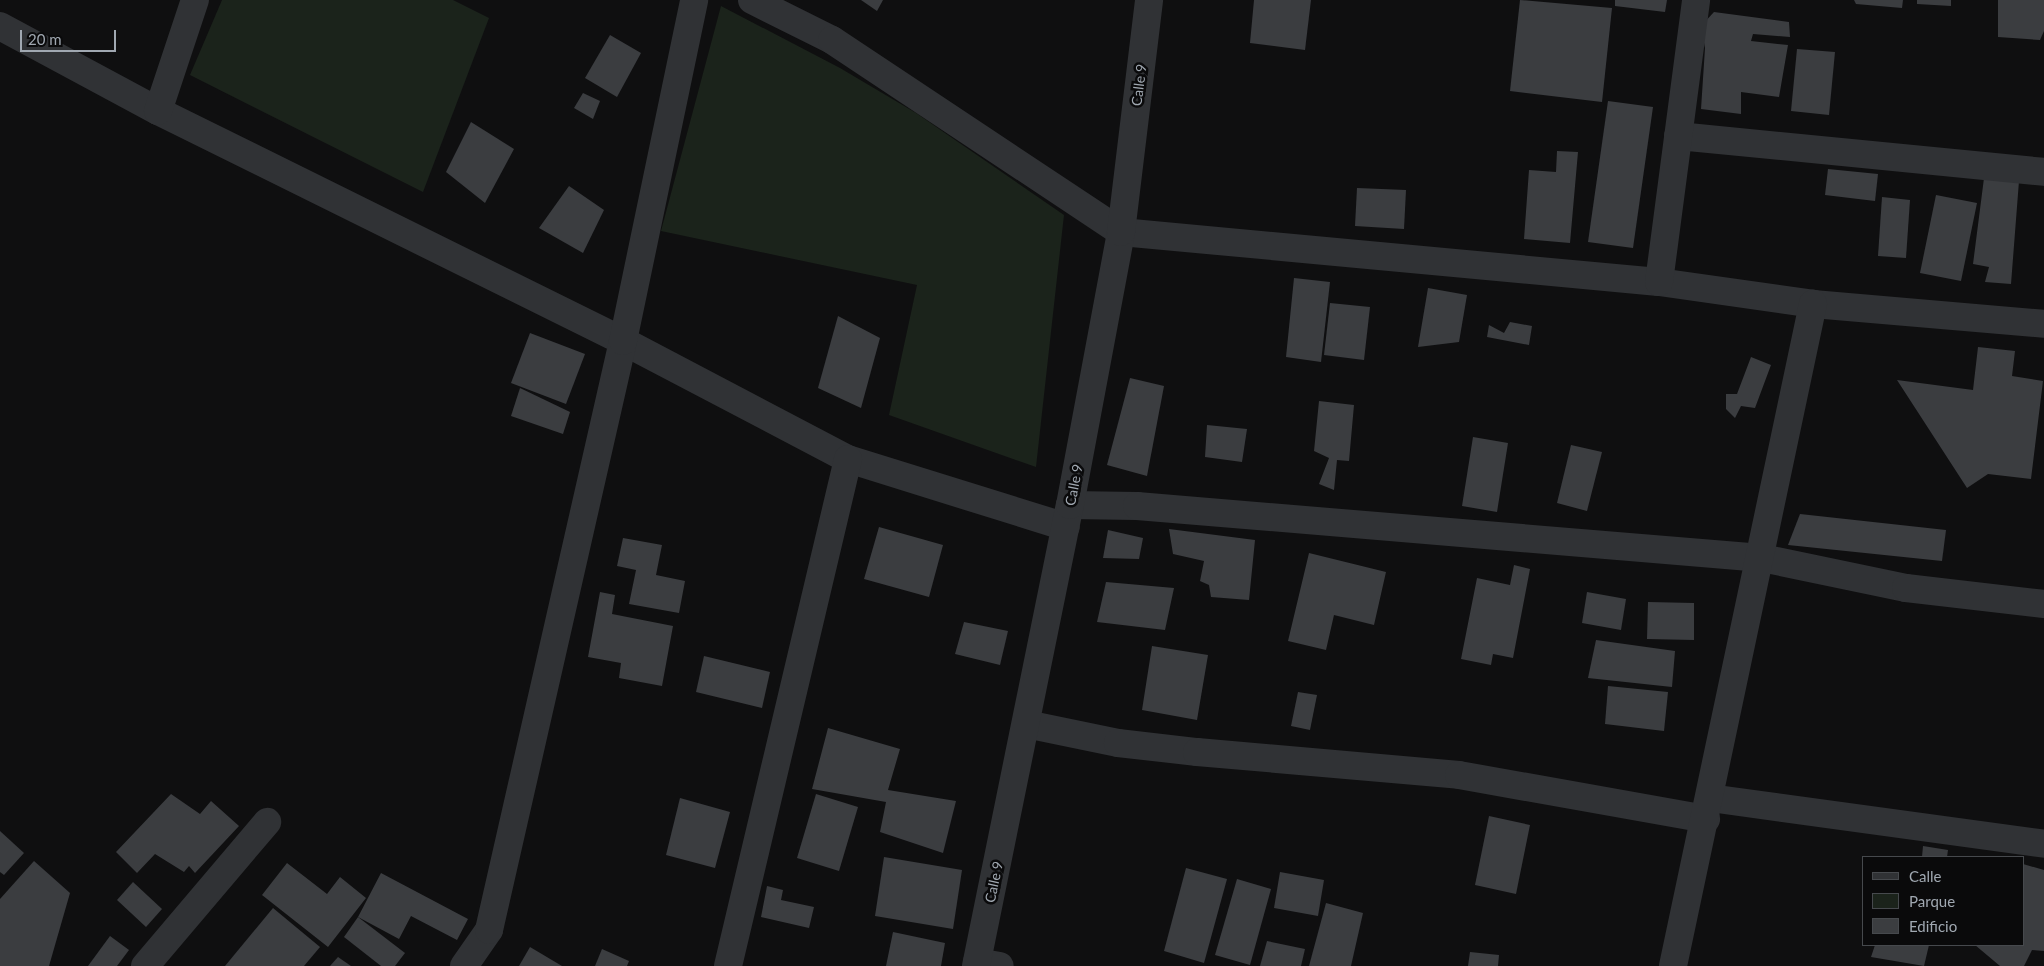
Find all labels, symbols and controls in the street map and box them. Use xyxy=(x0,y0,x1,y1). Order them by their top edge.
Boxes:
scale bar xyxy=(22,20,119,52)
text: 20 m xyxy=(28,30,62,48)
street label: Calle 9 xyxy=(1128,63,1150,107)
street label: Calle 9 xyxy=(1062,463,1086,507)
legend xyxy=(1862,856,2024,946)
street label: Calle 9 xyxy=(981,860,1007,904)
text: Calle xyxy=(1909,867,1941,885)
text: Parque xyxy=(1909,892,1955,910)
text: Edificio xyxy=(1909,917,1957,935)

